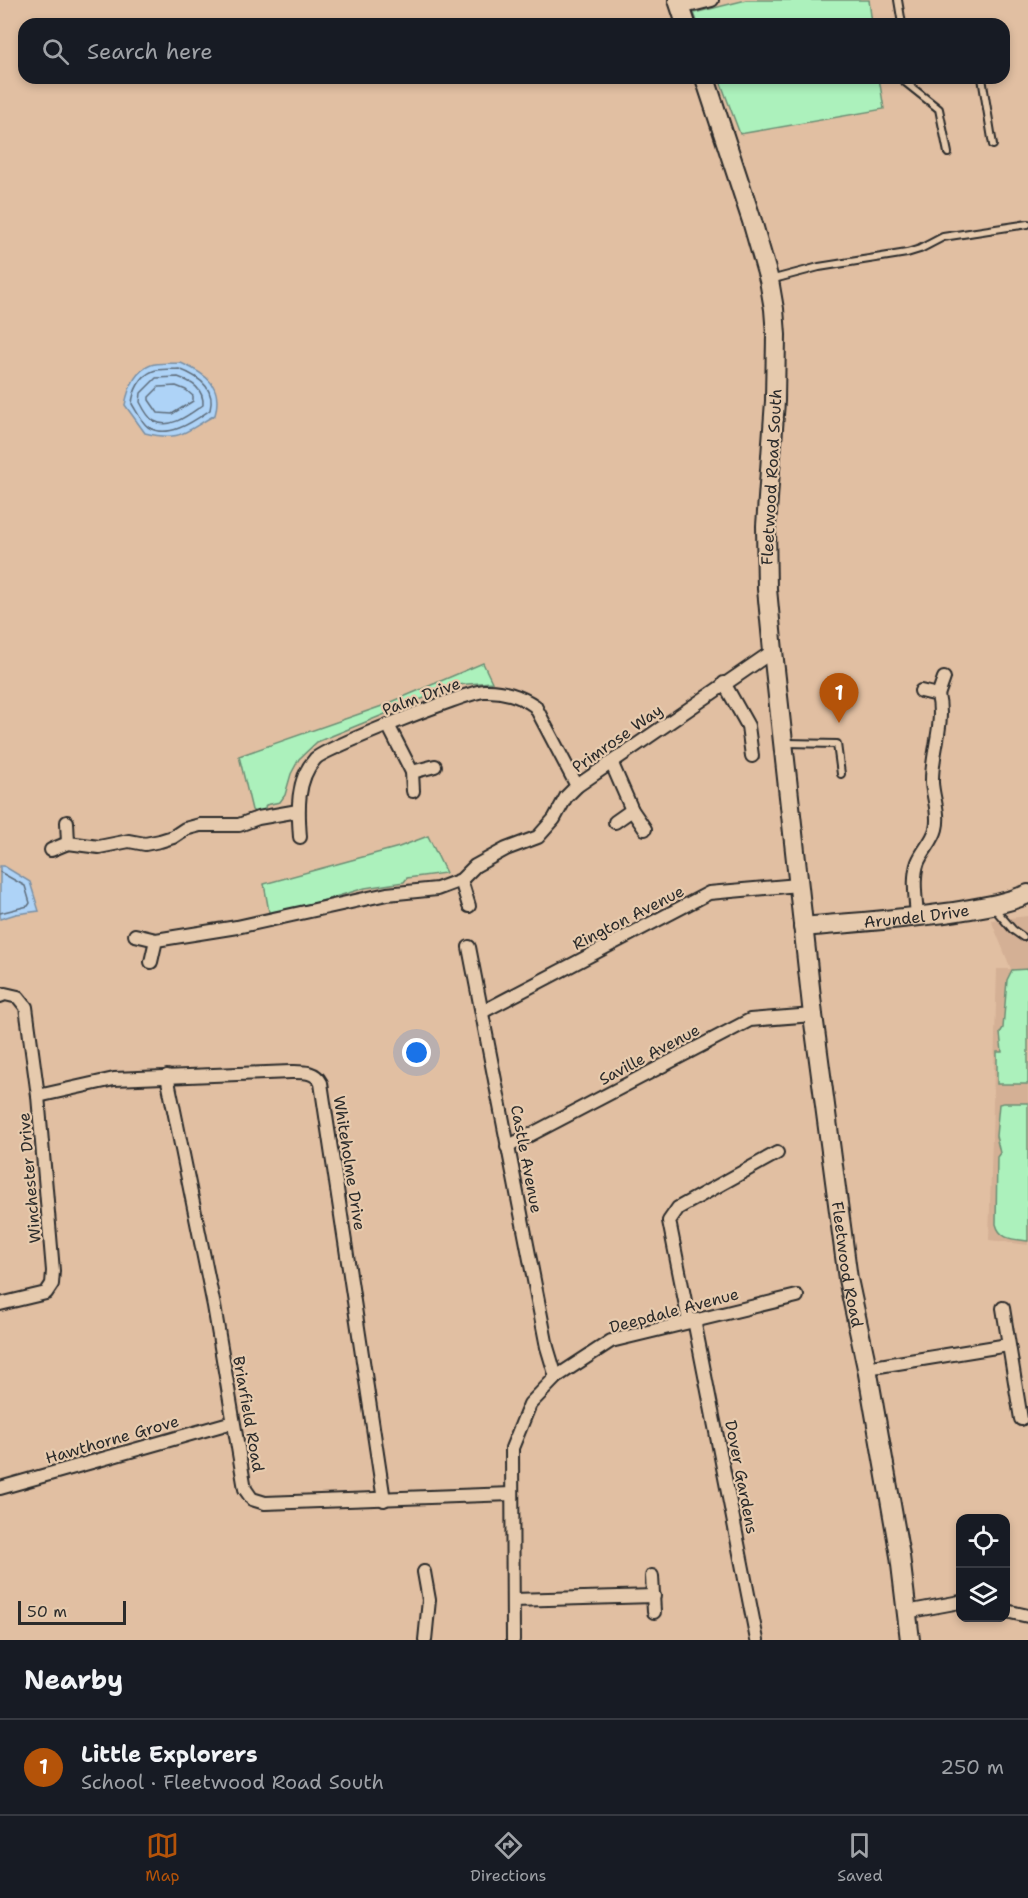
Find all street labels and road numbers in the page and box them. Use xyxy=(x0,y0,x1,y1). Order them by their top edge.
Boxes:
street label: Fleetwood Road South xyxy=(756,388,787,566)
street label: Palm Drive xyxy=(379,673,463,720)
street label: Primrose Way xyxy=(568,699,667,777)
street label: Rington Avenue xyxy=(569,880,688,955)
street label: Arundel Drive xyxy=(863,899,971,933)
street label: Saville Avenue xyxy=(595,1019,703,1090)
street label: Whiteholme Drive xyxy=(328,1094,371,1232)
street label: Castle Avenue xyxy=(506,1103,547,1215)
street label: Winchester Drive xyxy=(13,1112,46,1244)
street label: Fleetwood Road xyxy=(827,1200,868,1329)
street label: Deepdale Avenue xyxy=(607,1283,741,1338)
street label: Briarfield Road xyxy=(228,1355,269,1474)
street label: Hawthorne Grove xyxy=(43,1410,181,1469)
street label: Dover Gardens xyxy=(720,1419,763,1536)

